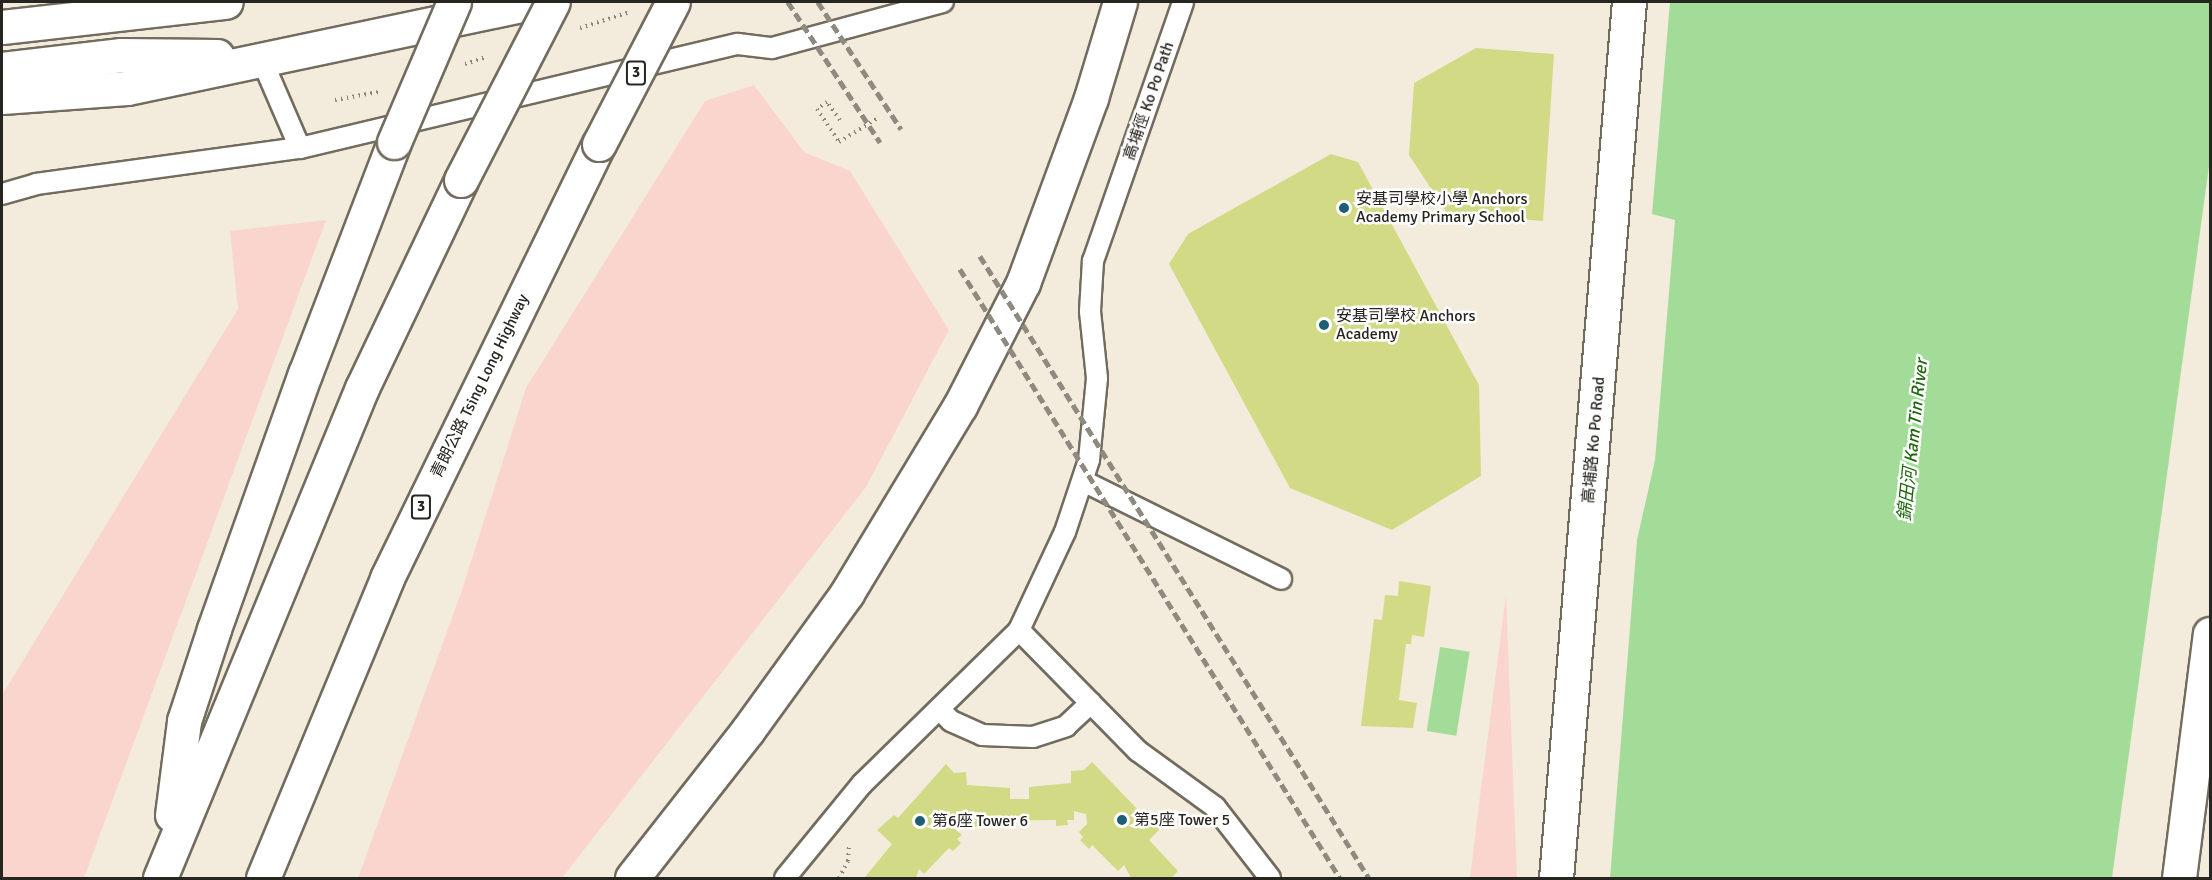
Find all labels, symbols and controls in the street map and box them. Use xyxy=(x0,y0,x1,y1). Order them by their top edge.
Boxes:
street label: 高埔徑 Ko Po Path xyxy=(1120,39,1178,163)
road number: 3 xyxy=(626,61,646,85)
place label: 安基司學校小學 Anchors Academy Primary School xyxy=(1356,189,1527,227)
marker: 安基司學校小學 Anchors Academy Primary School xyxy=(1337,201,1351,215)
street label: 青朗公路 Tsing Long Highway xyxy=(427,291,533,481)
place label: 安基司學校 Anchors Academy xyxy=(1336,306,1475,344)
marker: 安基司學校 Anchors Academy xyxy=(1317,318,1331,332)
water label: 錦田河 Kam Tin River xyxy=(1894,358,1932,522)
street label: 高埔路 Ko Po Road xyxy=(1579,376,1609,504)
road number: 3 xyxy=(410,495,432,519)
place label: 第5座 Tower 5 xyxy=(1134,810,1230,830)
place label: 第6座 Tower 6 xyxy=(932,811,1028,831)
marker: 第5座 Tower 5 xyxy=(1115,813,1129,827)
marker: 第6座 Tower 6 xyxy=(913,814,927,828)

